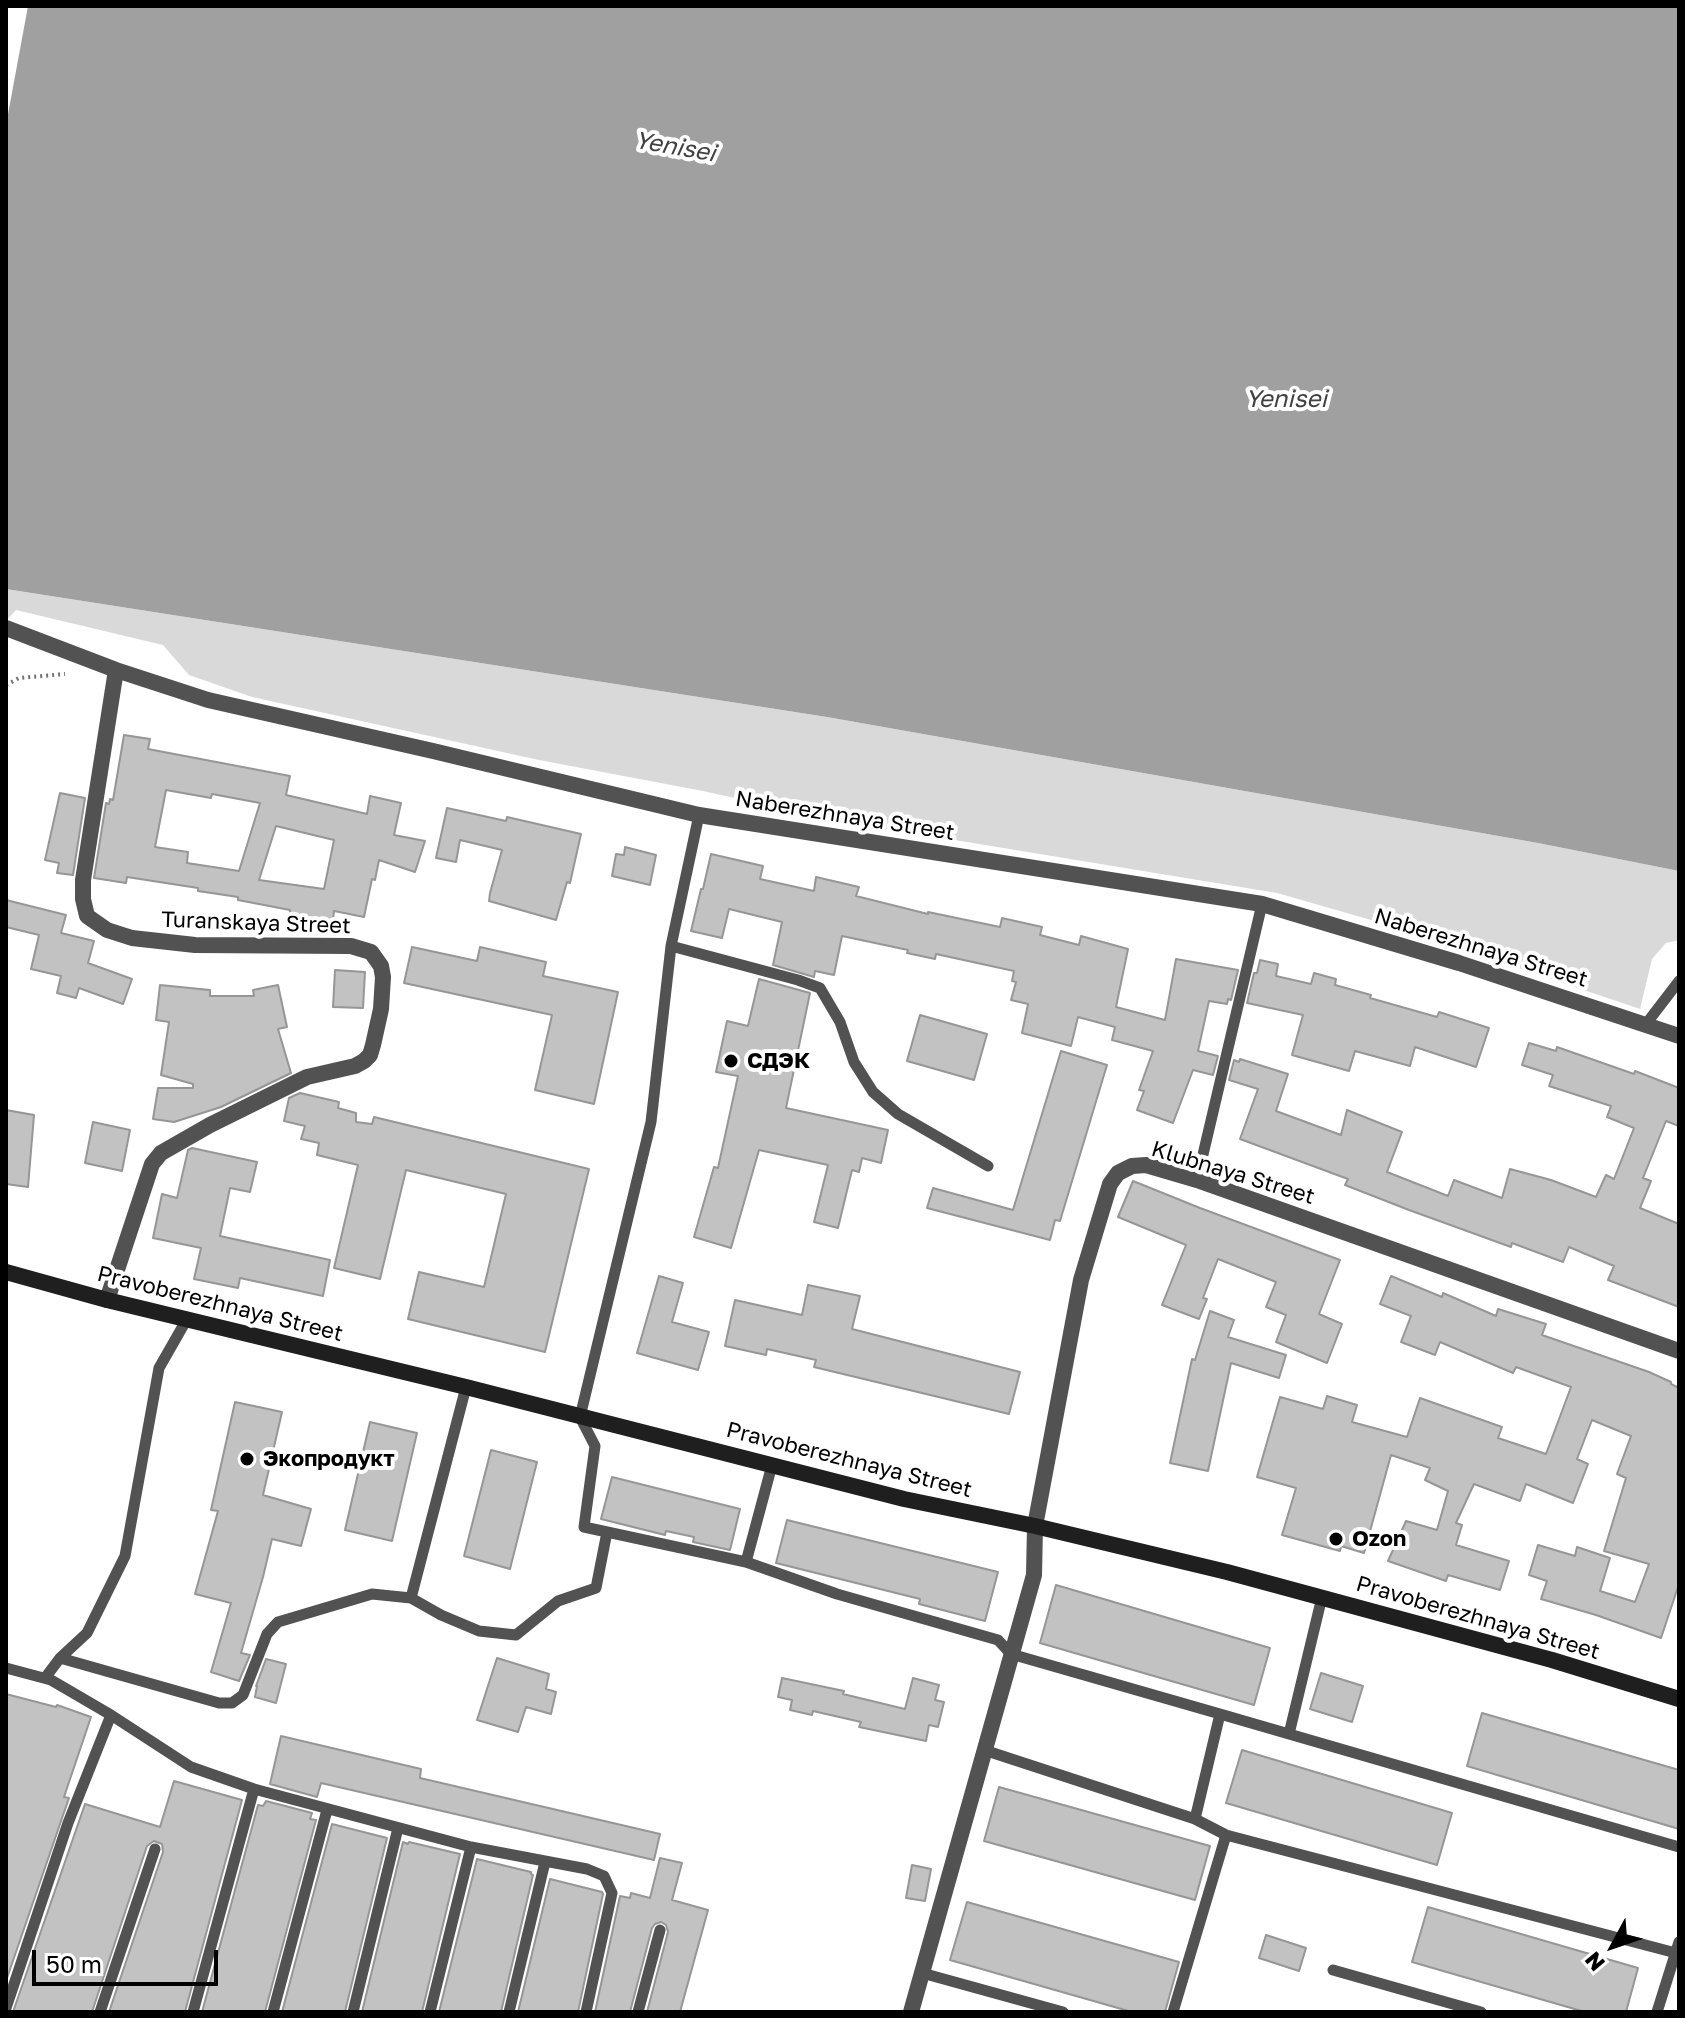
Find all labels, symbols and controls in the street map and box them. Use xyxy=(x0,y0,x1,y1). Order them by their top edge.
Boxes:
water label: Yenisei xyxy=(632,126,718,168)
water label: Yenisei xyxy=(1245,385,1327,413)
street label: Naberezhnaya Street xyxy=(734,786,956,846)
street label: Naberezhnaya Street xyxy=(1371,903,1591,993)
street label: Turanskaya Street xyxy=(161,906,351,940)
place label: СДЭК xyxy=(747,1048,810,1074)
marker: СДЭК xyxy=(722,1052,740,1070)
street label: Klubnaya Street xyxy=(1148,1136,1318,1210)
street label: Pravoberezhnaya Street xyxy=(94,1261,346,1347)
street label: Pravoberezhnaya Street xyxy=(723,1417,975,1503)
place label: Экопродукт xyxy=(263,1446,395,1472)
marker: Экопродукт xyxy=(238,1450,256,1468)
place label: Ozon xyxy=(1352,1526,1406,1552)
marker: Ozon xyxy=(1327,1530,1345,1548)
street label: Pravoberezhnaya Street xyxy=(1353,1571,1603,1665)
north arrow xyxy=(1573,1906,1653,1986)
scale bar xyxy=(36,1934,222,1984)
text: N xyxy=(1579,1947,1610,1977)
text: 50 m xyxy=(46,1949,102,1978)

